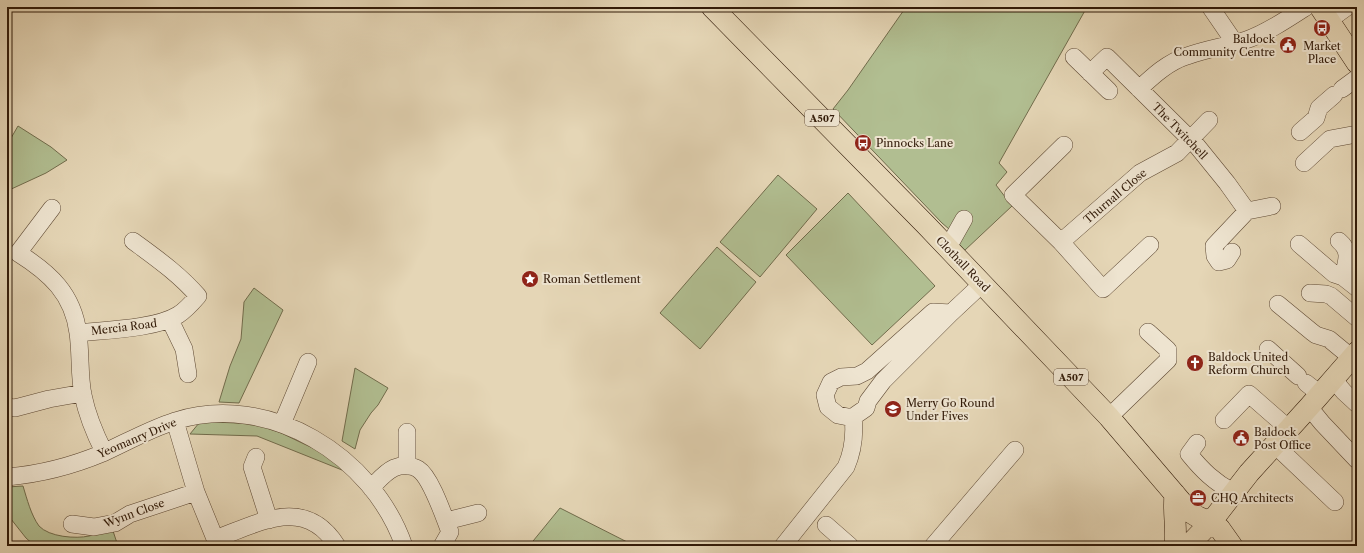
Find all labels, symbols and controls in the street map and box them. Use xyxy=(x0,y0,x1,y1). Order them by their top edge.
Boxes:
bus stop icon: Market Place xyxy=(1312,18,1332,38)
place label: Baldock Community Centre xyxy=(1174,32,1276,59)
public building icon: Baldock Community Centre xyxy=(1278,35,1298,55)
place label: Market Place xyxy=(1303,39,1341,66)
street label: The Twitchell xyxy=(1149,100,1211,163)
road number: A507 xyxy=(805,110,839,126)
bus stop icon: Pinnocks Lane xyxy=(853,133,873,153)
place label: Pinnocks Lane xyxy=(876,136,953,150)
street label: Thurnall Close xyxy=(1081,166,1149,226)
street label: Clothall Road xyxy=(933,233,993,295)
place icon: Roman Settlement xyxy=(520,269,540,289)
place label: Roman Settlement xyxy=(543,272,641,286)
street label: Mercia Road xyxy=(90,316,158,338)
place label: Baldock United Reform Church xyxy=(1208,350,1290,377)
church icon: Baldock United Reform Church xyxy=(1185,353,1205,373)
road number: A507 xyxy=(1054,369,1088,385)
place label: Merry Go Round Under Fives xyxy=(906,396,995,423)
school or university icon: Merry Go Round Under Fives xyxy=(883,399,903,419)
street label: Yeomanry Drive xyxy=(95,415,179,461)
place label: Baldock Post Office xyxy=(1254,425,1311,452)
public building icon: Baldock Post Office xyxy=(1231,428,1251,448)
office icon: CHQ Architects xyxy=(1188,488,1208,508)
place label: CHQ Architects xyxy=(1211,491,1294,505)
street label: Wynn Close xyxy=(101,496,166,531)

